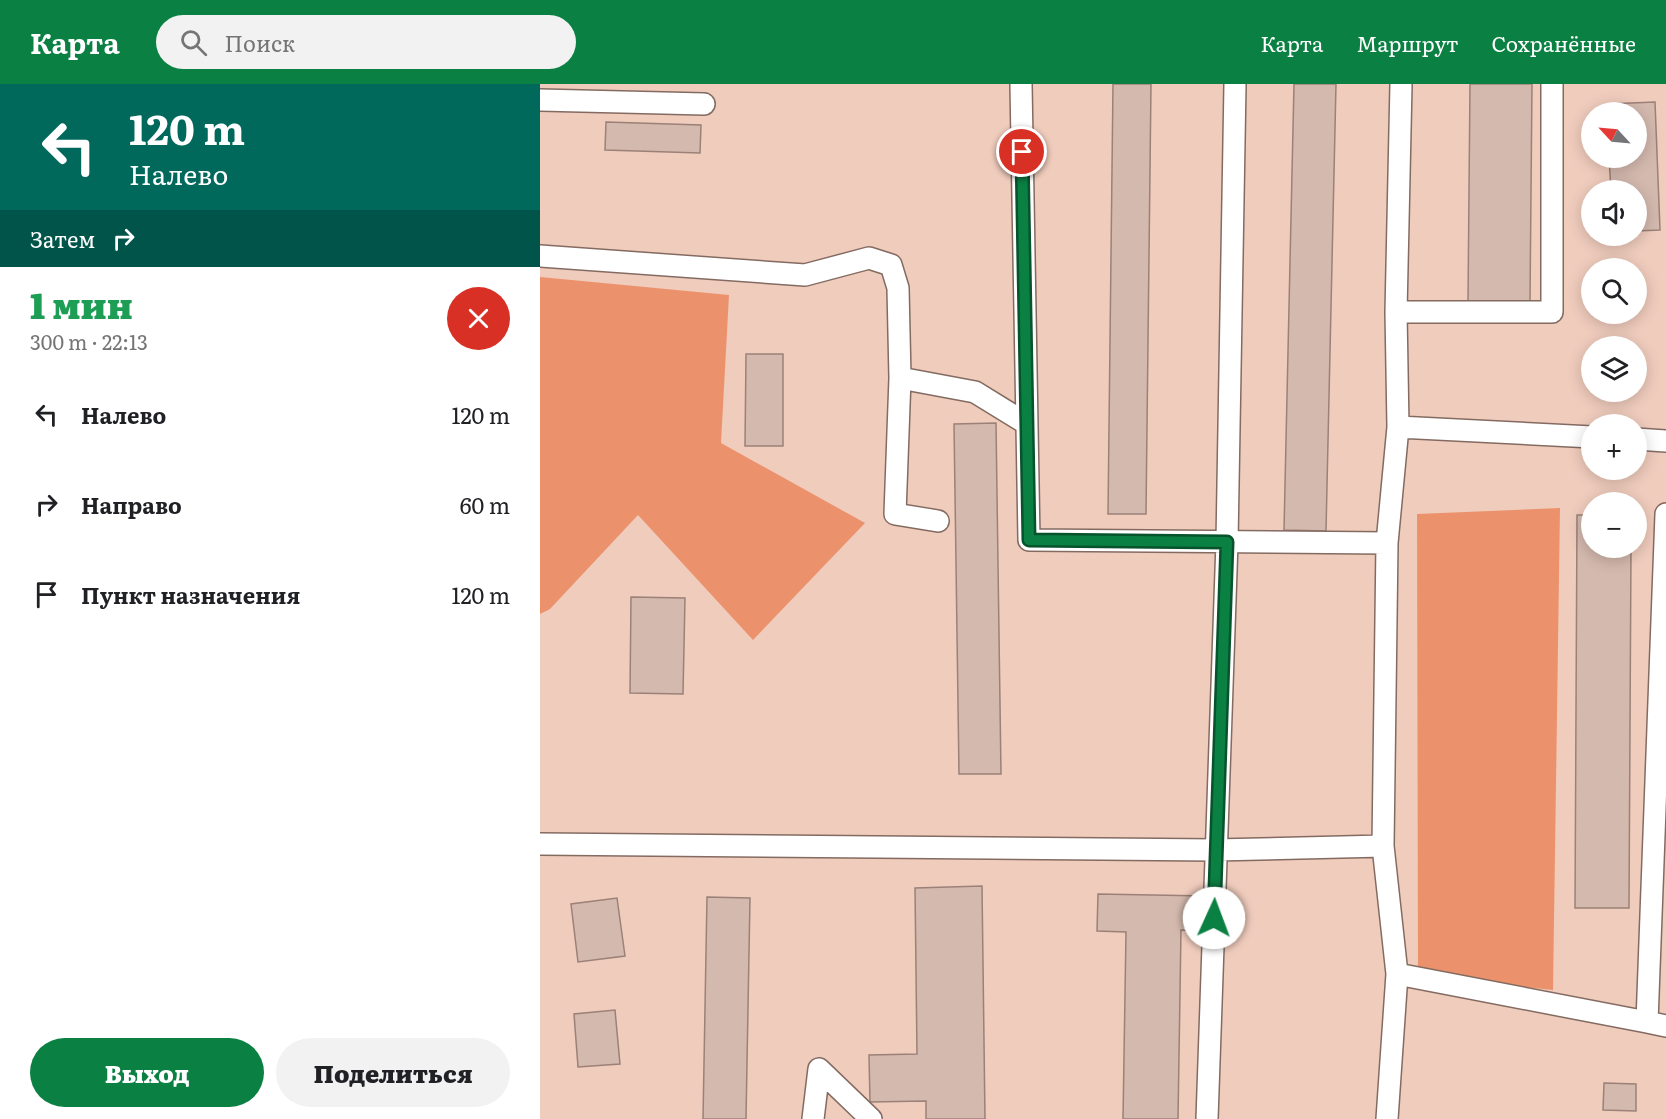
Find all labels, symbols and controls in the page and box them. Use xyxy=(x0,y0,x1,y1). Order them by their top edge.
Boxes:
search box xyxy=(156,15,576,69)
text: Карта xyxy=(30,21,120,63)
icon: search xyxy=(177,26,210,59)
text: Поиск xyxy=(225,26,295,59)
text: Карта xyxy=(1260,27,1323,58)
text: Маршрут xyxy=(1356,27,1458,58)
text: Сохранённые xyxy=(1491,27,1636,58)
text: 120 m xyxy=(129,96,245,158)
north arrow xyxy=(1581,102,1647,168)
map controls xyxy=(1581,102,1647,558)
icon: left xyxy=(30,108,108,186)
pin xyxy=(996,126,1047,177)
icon: arrive xyxy=(1005,135,1038,168)
text: Налево xyxy=(129,153,228,193)
button: sound xyxy=(1581,180,1647,246)
text: Затем xyxy=(30,222,95,255)
icon: right xyxy=(107,222,140,255)
button: search xyxy=(1581,258,1647,324)
text: 1 мин xyxy=(30,277,133,330)
button: close xyxy=(447,287,510,350)
text: 300 m · 22:13 xyxy=(30,326,148,356)
button: layers xyxy=(1581,336,1647,402)
icon: left xyxy=(30,398,63,431)
text: Налево xyxy=(81,398,166,431)
text: 120 m xyxy=(451,398,510,431)
button: + xyxy=(1581,414,1647,480)
icon: right xyxy=(30,488,63,521)
text: Направо xyxy=(81,488,182,521)
text: 60 m xyxy=(460,488,510,521)
button: − xyxy=(1581,492,1647,558)
icon: arrive xyxy=(30,578,63,611)
text: Пункт назначения xyxy=(81,578,300,611)
text: 120 m xyxy=(451,578,510,611)
position arrow xyxy=(1182,886,1246,950)
button: Выход xyxy=(30,1038,264,1107)
button: Поделиться xyxy=(276,1038,510,1107)

